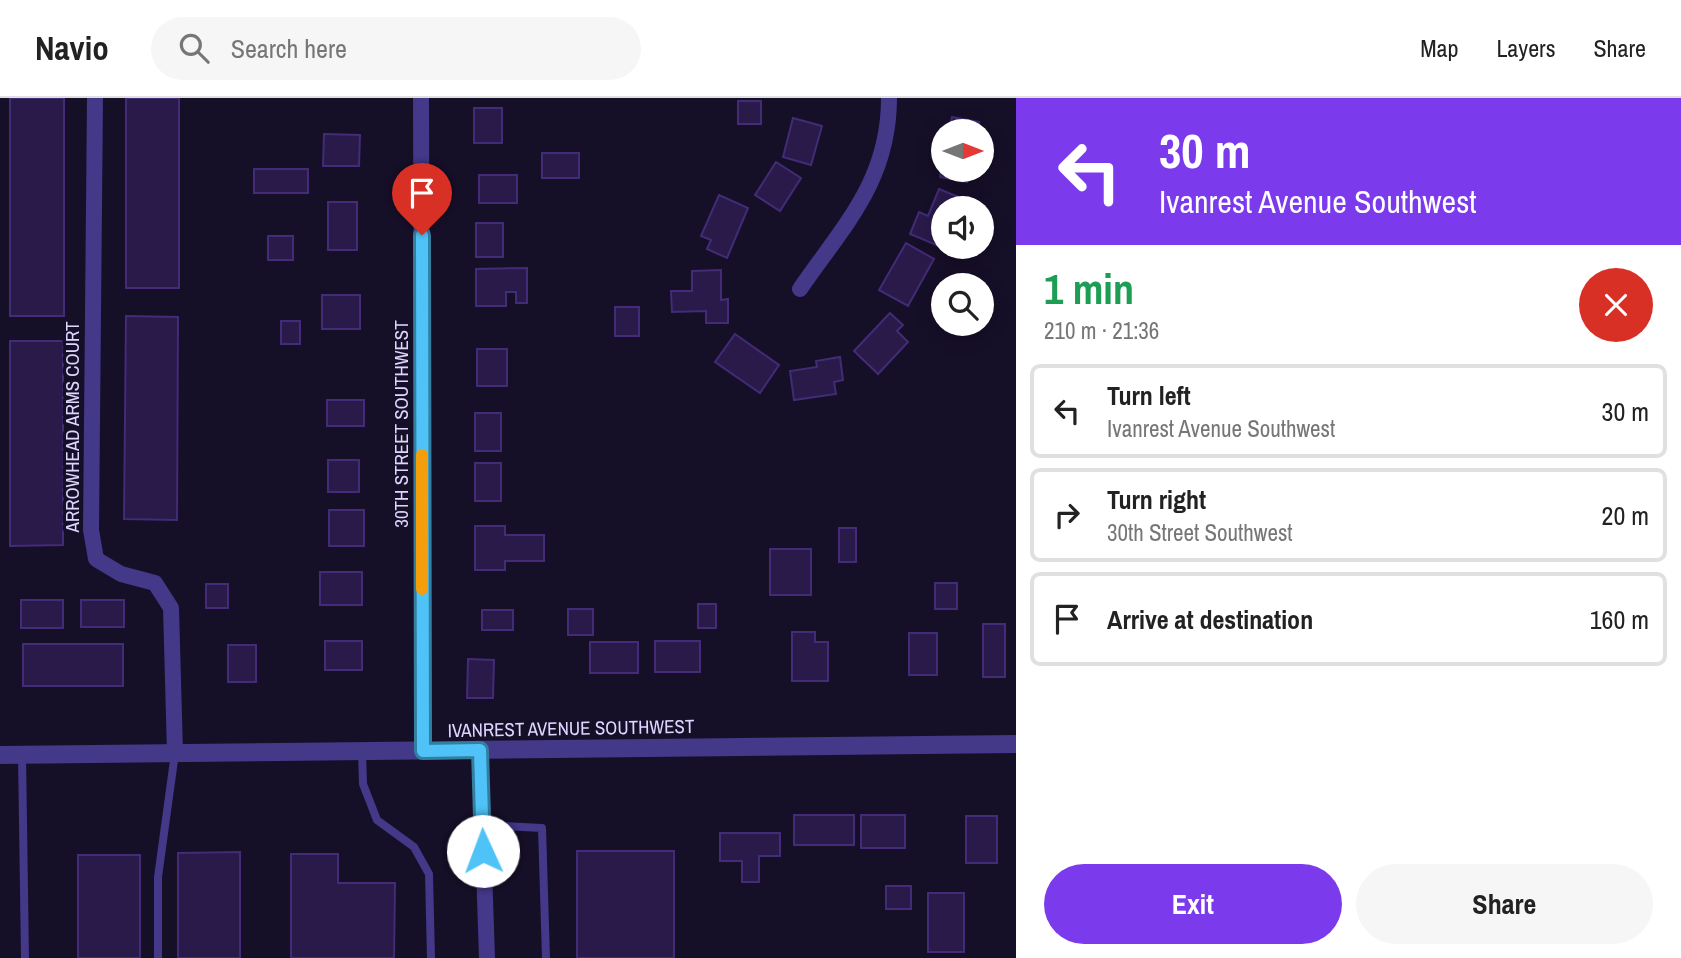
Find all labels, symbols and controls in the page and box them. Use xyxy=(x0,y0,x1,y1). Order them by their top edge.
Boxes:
search box xyxy=(151,17,641,80)
text: Navio xyxy=(35,26,109,70)
icon: search xyxy=(175,29,213,67)
text: Search here xyxy=(231,31,347,66)
text: Map xyxy=(1420,32,1458,64)
text: Layers xyxy=(1496,32,1555,64)
text: Share xyxy=(1593,32,1646,64)
text: 30 m xyxy=(1159,117,1251,183)
north arrow xyxy=(931,119,994,182)
map controls xyxy=(931,119,994,336)
icon: left xyxy=(1044,126,1135,217)
pin xyxy=(392,163,452,235)
icon: arrive xyxy=(403,174,441,212)
text: Ivanrest Avenue Southwest xyxy=(1159,180,1477,223)
button: sound xyxy=(931,196,994,259)
text: 1 min xyxy=(1044,261,1134,317)
button: close xyxy=(1579,268,1653,342)
button: search xyxy=(931,273,994,336)
text: 210 m · 21:36 xyxy=(1044,315,1159,346)
street label: 30TH STREET SOUTHWEST xyxy=(388,320,414,528)
street label: ARROWHEAD ARMS COURT xyxy=(59,321,85,533)
text: Turn left xyxy=(1107,378,1191,413)
icon: left xyxy=(1048,392,1086,430)
text: 30 m xyxy=(1602,394,1649,429)
text: Ivanrest Avenue Southwest xyxy=(1107,413,1335,444)
text: Turn right xyxy=(1107,482,1206,517)
icon: right xyxy=(1048,496,1086,534)
text: 20 m xyxy=(1602,498,1649,533)
text: 30th Street Southwest xyxy=(1107,517,1293,548)
icon: arrive xyxy=(1048,600,1086,638)
text: Arrive at destination xyxy=(1107,602,1313,637)
text: 160 m xyxy=(1590,602,1649,637)
street label: IVANREST AVENUE SOUTHWEST xyxy=(447,713,695,743)
position arrow xyxy=(446,814,520,888)
button: Exit xyxy=(1044,864,1342,944)
button: Share xyxy=(1356,864,1653,944)

